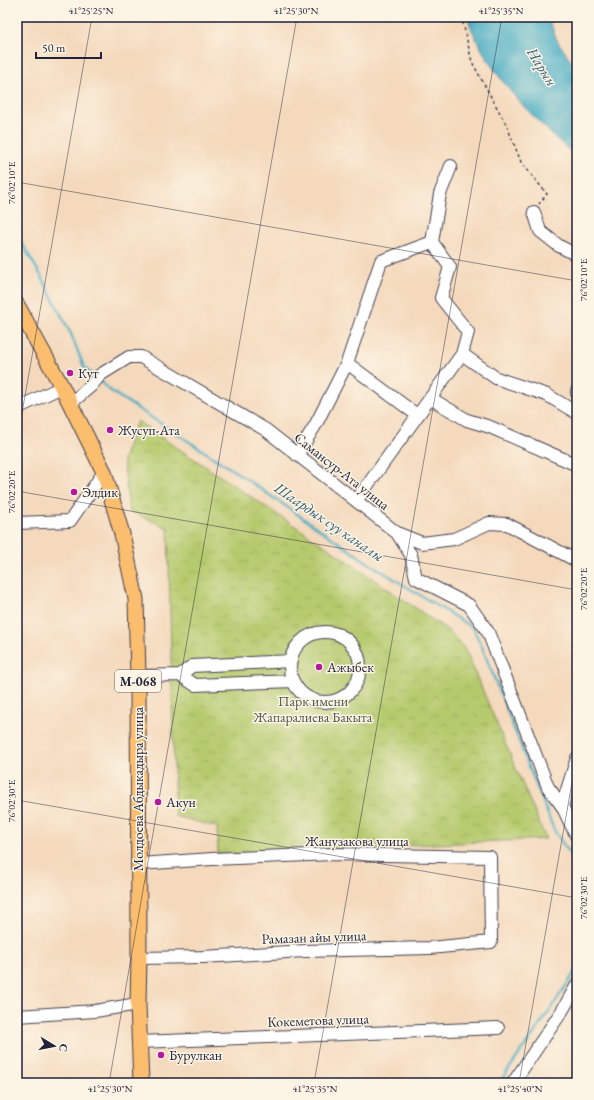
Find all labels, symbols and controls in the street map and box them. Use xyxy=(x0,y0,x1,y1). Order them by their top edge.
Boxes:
text: 41°25'25"N xyxy=(69,4,114,17)
text: 41°25'30"N xyxy=(274,4,319,17)
text: 41°25'35"N xyxy=(479,4,524,17)
scale bar xyxy=(36,34,101,60)
text: 50 m xyxy=(42,40,66,56)
water label: Нарын xyxy=(523,43,562,90)
text: 76°02'10"E xyxy=(5,161,18,204)
text: 76°02'10"E xyxy=(577,258,590,301)
place label: Кут xyxy=(78,364,99,382)
marker: Кут xyxy=(65,368,75,378)
place label: Жусуп-Ата xyxy=(117,421,180,439)
marker: Жусуп-Ата xyxy=(105,425,115,435)
street label: Самансур-Ата улица xyxy=(291,428,393,514)
text: 76°02'20"E xyxy=(5,470,18,513)
water label: Шаардык суу каналы xyxy=(270,477,388,565)
place label: Элдик xyxy=(82,483,118,501)
marker: Элдик xyxy=(69,487,79,497)
text: 76°02'20"E xyxy=(577,567,590,610)
place label: Ажыбек xyxy=(326,658,374,676)
marker: Ажыбек xyxy=(314,662,324,672)
road number: М-068 xyxy=(115,670,161,692)
park label: Парк имени Жапаралиева Бакыта xyxy=(253,692,373,726)
street label: Молдоева Абдыкадыра улица xyxy=(129,706,147,871)
text: 76°02'30"E xyxy=(5,779,18,822)
place label: Акун xyxy=(165,793,196,811)
marker: Акун xyxy=(153,797,163,807)
street label: Жанузакова улица xyxy=(304,832,409,850)
text: 76°02'30"E xyxy=(577,876,590,919)
street label: Рамазан айы улица xyxy=(261,926,367,948)
street label: Кокеметова улица xyxy=(267,1009,370,1031)
north arrow xyxy=(34,1026,74,1066)
text: С xyxy=(56,1043,71,1053)
place label: Бурулкан xyxy=(169,1046,222,1064)
marker: Бурулкан xyxy=(156,1050,166,1060)
text: 41°25'30"N xyxy=(88,1082,133,1095)
text: 41°25'35"N xyxy=(293,1082,338,1095)
text: 41°25'40"N xyxy=(498,1082,543,1095)

